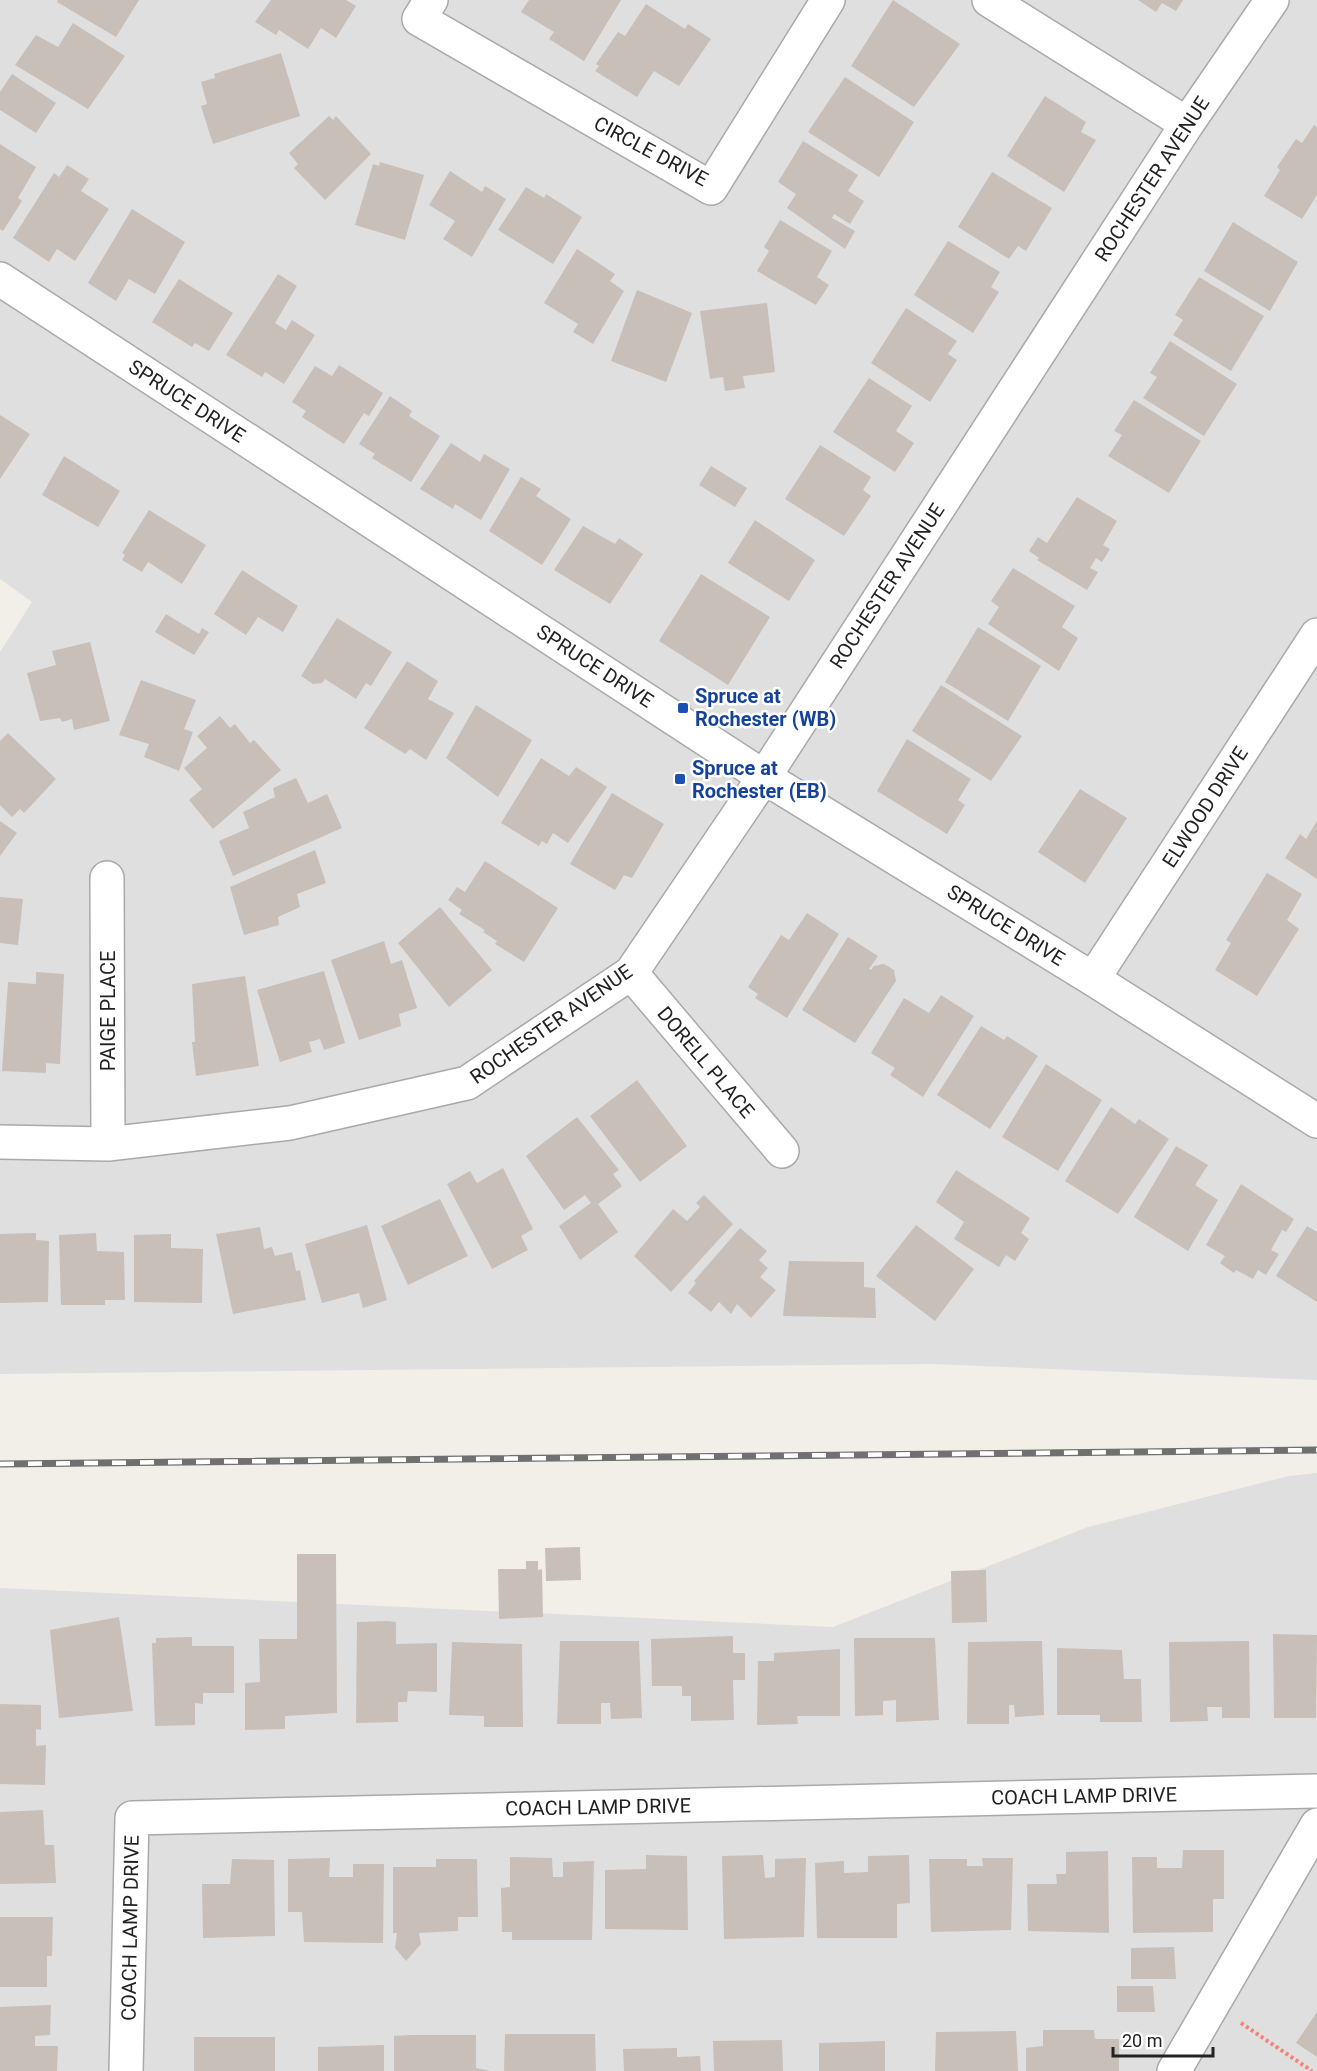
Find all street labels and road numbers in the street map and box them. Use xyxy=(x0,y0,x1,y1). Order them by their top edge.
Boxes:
street label: ROCHESTER AVENUE xyxy=(1090,92,1214,266)
street label: CIRCLE DRIVE xyxy=(590,111,712,191)
street label: SPRUCE DRIVE xyxy=(124,354,250,448)
street label: ROCHESTER AVENUE xyxy=(825,499,949,673)
street label: SPRUCE DRIVE xyxy=(532,619,658,713)
street label: ELWOOD DRIVE xyxy=(1157,742,1253,872)
street label: SPRUCE DRIVE xyxy=(943,879,1069,971)
street label: PAIGE PLACE xyxy=(96,951,120,1071)
street label: ROCHESTER AVENUE xyxy=(465,959,637,1089)
street label: DORELL PLACE xyxy=(652,1001,760,1123)
street label: COACH LAMP DRIVE xyxy=(991,1782,1177,1810)
street label: COACH LAMP DRIVE xyxy=(505,1793,691,1821)
street label: COACH LAMP DRIVE xyxy=(116,1835,144,2021)

